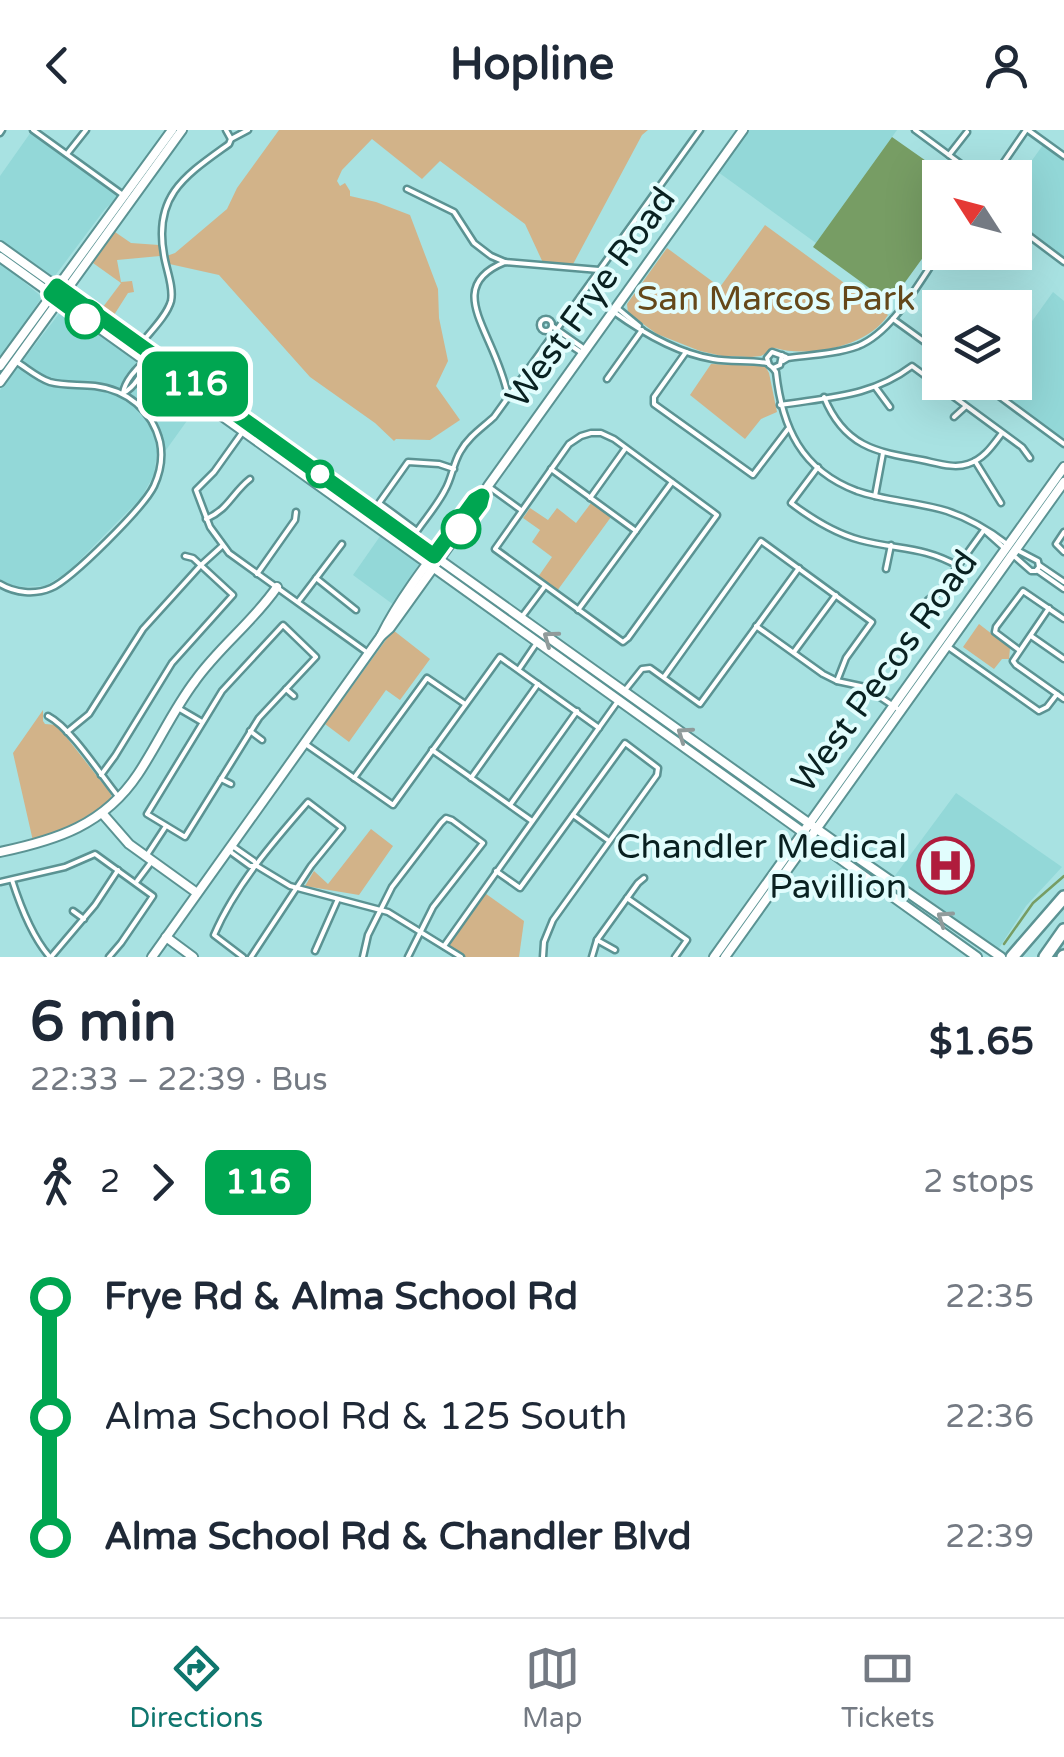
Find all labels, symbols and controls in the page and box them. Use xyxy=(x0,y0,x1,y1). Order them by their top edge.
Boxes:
icon: back xyxy=(30,38,85,93)
text: Hopline xyxy=(450,38,614,92)
icon: person xyxy=(979,38,1034,93)
north arrow xyxy=(922,160,1032,270)
map controls xyxy=(922,160,1032,400)
street label: West Frye Road xyxy=(497,179,685,416)
park label: San Marcos Park xyxy=(637,278,915,320)
button: layers xyxy=(922,290,1032,400)
unlabelled marker xyxy=(66,300,104,338)
line badge: 116 xyxy=(138,352,252,416)
text: 116 xyxy=(162,363,228,405)
unlabelled marker xyxy=(307,461,333,487)
unlabelled marker xyxy=(442,510,480,548)
street label: West Pecos Road xyxy=(783,542,987,801)
one-way arrow xyxy=(542,632,561,650)
one-way arrow xyxy=(677,728,695,746)
place label: Chandler Medical Pavillion xyxy=(616,826,907,908)
hospital icon: Chandler Medical Pavillion xyxy=(916,836,976,896)
one-way arrow xyxy=(937,912,956,930)
text: 6 min xyxy=(30,990,177,1056)
text: $1.65 xyxy=(929,1019,1034,1065)
text: 22:33 – 22:39 · Bus xyxy=(30,1061,328,1099)
icon: walk xyxy=(30,1155,85,1210)
icon: forward xyxy=(135,1155,190,1210)
text: 116 xyxy=(225,1161,291,1203)
text: 2 xyxy=(100,1163,120,1201)
text: 2 stops xyxy=(923,1163,1034,1201)
text: Frye Rd & Alma School Rd xyxy=(104,1274,578,1320)
text: 22:35 xyxy=(945,1278,1034,1316)
text: Alma School Rd & 125 South xyxy=(104,1394,627,1440)
text: 22:36 xyxy=(945,1398,1034,1436)
text: Alma School Rd & Chandler Blvd xyxy=(104,1514,691,1560)
text: 22:39 xyxy=(945,1518,1034,1556)
tab: Directions xyxy=(129,1641,263,1735)
tab: Map xyxy=(522,1641,582,1735)
tab: Tickets xyxy=(841,1641,935,1735)

